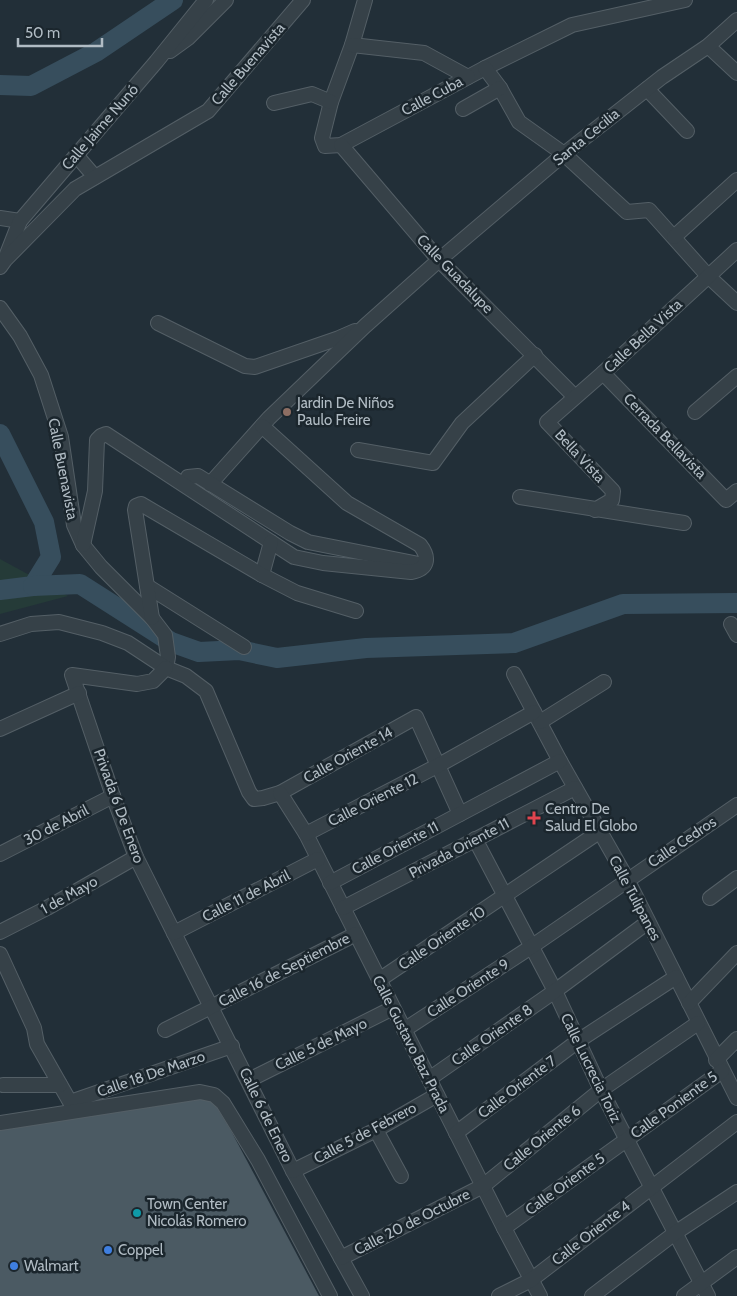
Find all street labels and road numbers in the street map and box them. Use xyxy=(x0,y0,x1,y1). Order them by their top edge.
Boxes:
street label: Calle Buenavista xyxy=(207,19,289,109)
street label: Calle Cuba xyxy=(398,72,466,120)
street label: Calle Jaime Nunó xyxy=(58,80,142,174)
street label: Santa Cecilia xyxy=(549,104,624,169)
street label: Calle Guadalupe xyxy=(413,231,497,317)
street label: Calle Bella Vista xyxy=(600,295,686,377)
street label: Cerrada Bellavista xyxy=(620,390,711,483)
street label: Calle Buenavista xyxy=(44,417,82,522)
street label: Bella Vista xyxy=(551,426,610,487)
street label: Calle Oriente 14 xyxy=(300,723,396,787)
street label: Privada 6 De Enero xyxy=(90,746,148,866)
street label: Calle Oriente 12 xyxy=(325,770,421,830)
street label: 30 de Abril xyxy=(21,801,92,849)
street label: Calle Cedros xyxy=(644,813,720,871)
street label: Privada Oriente 11 xyxy=(406,814,512,882)
street label: Calle Oriente 11 xyxy=(349,818,441,878)
street label: Calle Tulipanes xyxy=(605,852,665,944)
street label: Calle 11 de Abril xyxy=(199,866,293,926)
street label: 1 de Mayo xyxy=(37,872,101,918)
street label: Calle Oriente 10 xyxy=(395,902,489,974)
street label: Calle 16 de Septiembre xyxy=(215,929,353,1011)
street label: Calle Oriente 9 xyxy=(424,955,512,1021)
street label: Calle Gustavo Baz Prada xyxy=(369,972,454,1116)
street label: Calle Oriente 8 xyxy=(448,1000,536,1070)
street label: Calle Lucrecia Toriz xyxy=(557,1010,625,1126)
street label: Calle 5 de Mayo xyxy=(272,1014,370,1074)
street label: Calle 18 De Marzo xyxy=(95,1047,207,1101)
street label: Calle Oriente 7 xyxy=(474,1051,560,1122)
street label: Calle 6 de Enero xyxy=(235,1065,297,1165)
street label: Calle Poniente 5 xyxy=(627,1068,721,1142)
street label: Calle 5 de Febrero xyxy=(311,1098,419,1168)
street label: Calle Oriente 6 xyxy=(500,1101,584,1175)
street label: Calle Oriente 5 xyxy=(522,1149,608,1219)
street label: Calle 20 de Octubre xyxy=(351,1185,473,1259)
street label: Calle Oriente 4 xyxy=(548,1197,634,1269)

